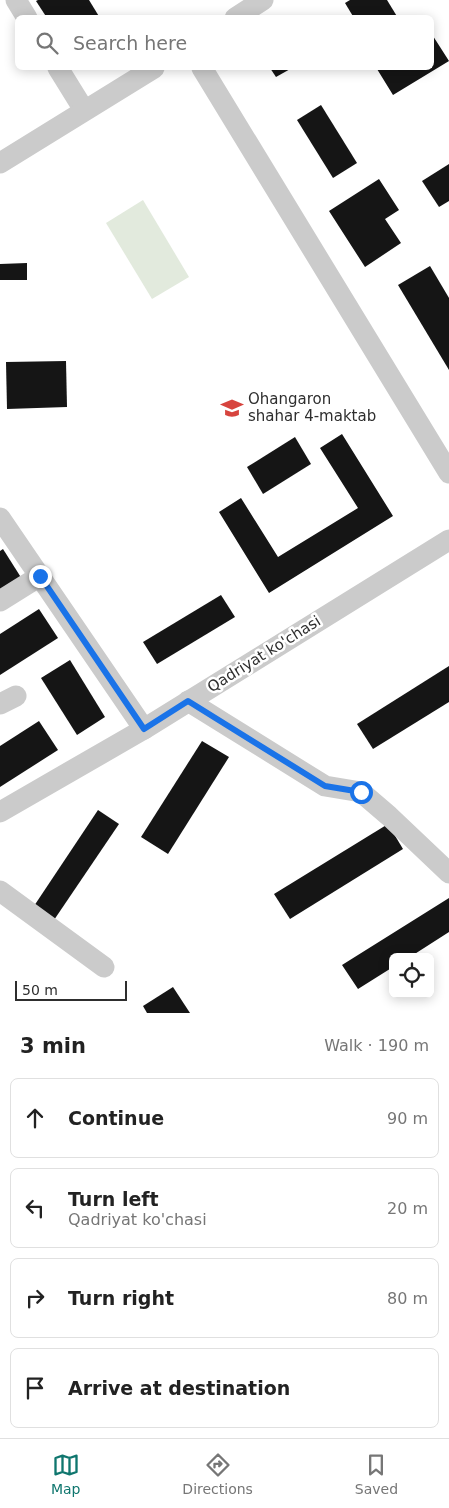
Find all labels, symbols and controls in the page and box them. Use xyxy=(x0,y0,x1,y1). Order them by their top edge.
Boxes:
search box xyxy=(15,15,434,70)
icon: search xyxy=(33,29,61,57)
text: Search here xyxy=(73,32,187,54)
place label: Ohangaron shahar 4-maktab xyxy=(248,390,376,425)
school or university icon: Ohangaron shahar 4-maktab xyxy=(219,395,245,421)
route end xyxy=(29,565,52,588)
street label: Qadriyat ko'chasi xyxy=(204,612,324,696)
route start xyxy=(350,781,373,804)
map controls xyxy=(389,953,434,998)
button: locate xyxy=(389,953,434,998)
scale bar xyxy=(15,978,128,1001)
text: 50 m xyxy=(22,982,58,998)
text: 3 min xyxy=(20,1034,86,1058)
text: Walk · 190 m xyxy=(324,1036,429,1055)
icon: ahead xyxy=(21,1104,49,1132)
text: Continue xyxy=(68,1107,164,1129)
text: 90 m xyxy=(387,1109,428,1128)
text: Turn left xyxy=(68,1188,159,1210)
icon: left xyxy=(21,1194,49,1222)
text: 20 m xyxy=(387,1199,428,1218)
text: Qadriyat ko'chasi xyxy=(68,1210,207,1229)
icon: right xyxy=(21,1284,49,1312)
text: Turn right xyxy=(68,1287,174,1309)
text: 80 m xyxy=(387,1289,428,1308)
icon: arrive xyxy=(21,1374,49,1402)
text: Arrive at destination xyxy=(68,1377,290,1399)
tab: Map xyxy=(51,1451,80,1497)
tab: Directions xyxy=(182,1451,253,1497)
tab: Saved xyxy=(355,1451,398,1497)

